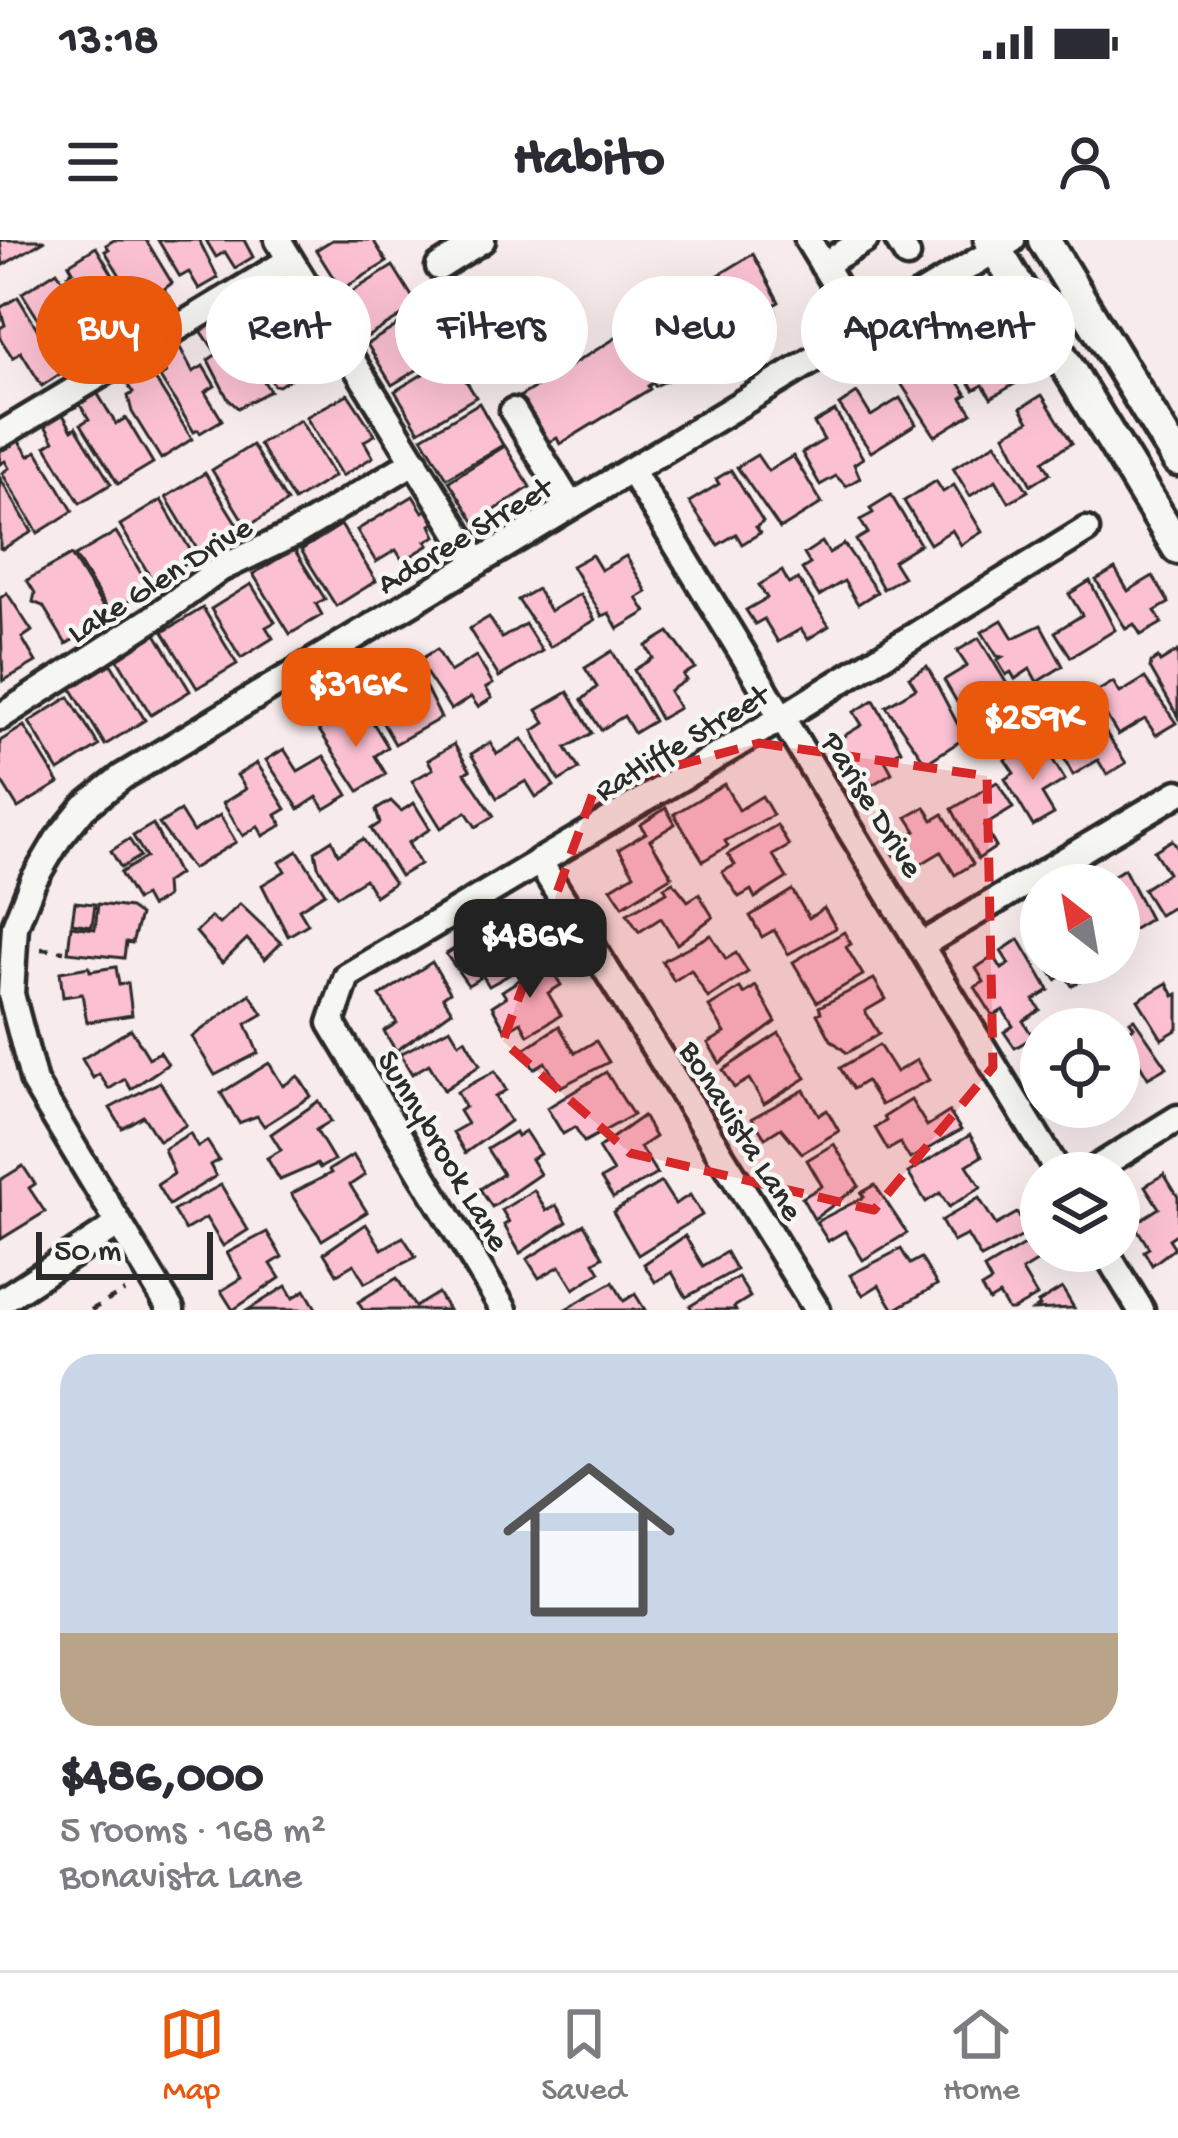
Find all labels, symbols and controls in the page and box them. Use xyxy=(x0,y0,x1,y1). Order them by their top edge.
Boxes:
text: 13:18 xyxy=(60,16,158,69)
icon: menu xyxy=(60,129,126,195)
icon: person xyxy=(1052,129,1118,195)
text: Habito xyxy=(513,130,665,194)
chip: Buy xyxy=(36,276,182,384)
chip: Rent xyxy=(206,276,371,384)
chip: Filters xyxy=(395,276,588,384)
chip: New xyxy=(612,276,777,384)
chip: Apartment xyxy=(801,276,1075,384)
street label: Adoree Street xyxy=(372,470,563,605)
street label: Lake Glen Drive xyxy=(62,510,261,654)
pin: $316K xyxy=(272,648,440,750)
text: $316K xyxy=(309,664,403,710)
street label: Ratliffe Street xyxy=(589,677,779,812)
pin: $259K xyxy=(949,681,1117,783)
text: $259K xyxy=(984,697,1082,743)
street label: Parise Drive xyxy=(810,726,930,887)
north arrow xyxy=(1020,864,1140,984)
map controls xyxy=(1020,864,1140,1272)
pin: $486K xyxy=(446,899,614,1001)
text: $486K xyxy=(481,915,579,961)
button: locate xyxy=(1020,1008,1140,1128)
street label: Bonavista Lane xyxy=(668,1035,810,1230)
street label: Sunnybrook Lane xyxy=(366,1045,516,1260)
button: layers xyxy=(1020,1152,1140,1272)
scale bar xyxy=(36,1226,213,1279)
text: 50 m xyxy=(54,1234,121,1272)
icon: home xyxy=(481,1432,697,1648)
text: $486,000 xyxy=(60,1750,264,1810)
text: 5 rooms · 168 m² xyxy=(60,1810,326,1856)
text: Bonavista Lane xyxy=(60,1856,302,1902)
tab: Map xyxy=(159,2001,225,2111)
tab: Saved xyxy=(542,2001,626,2111)
tab: Home xyxy=(943,2001,1019,2111)

